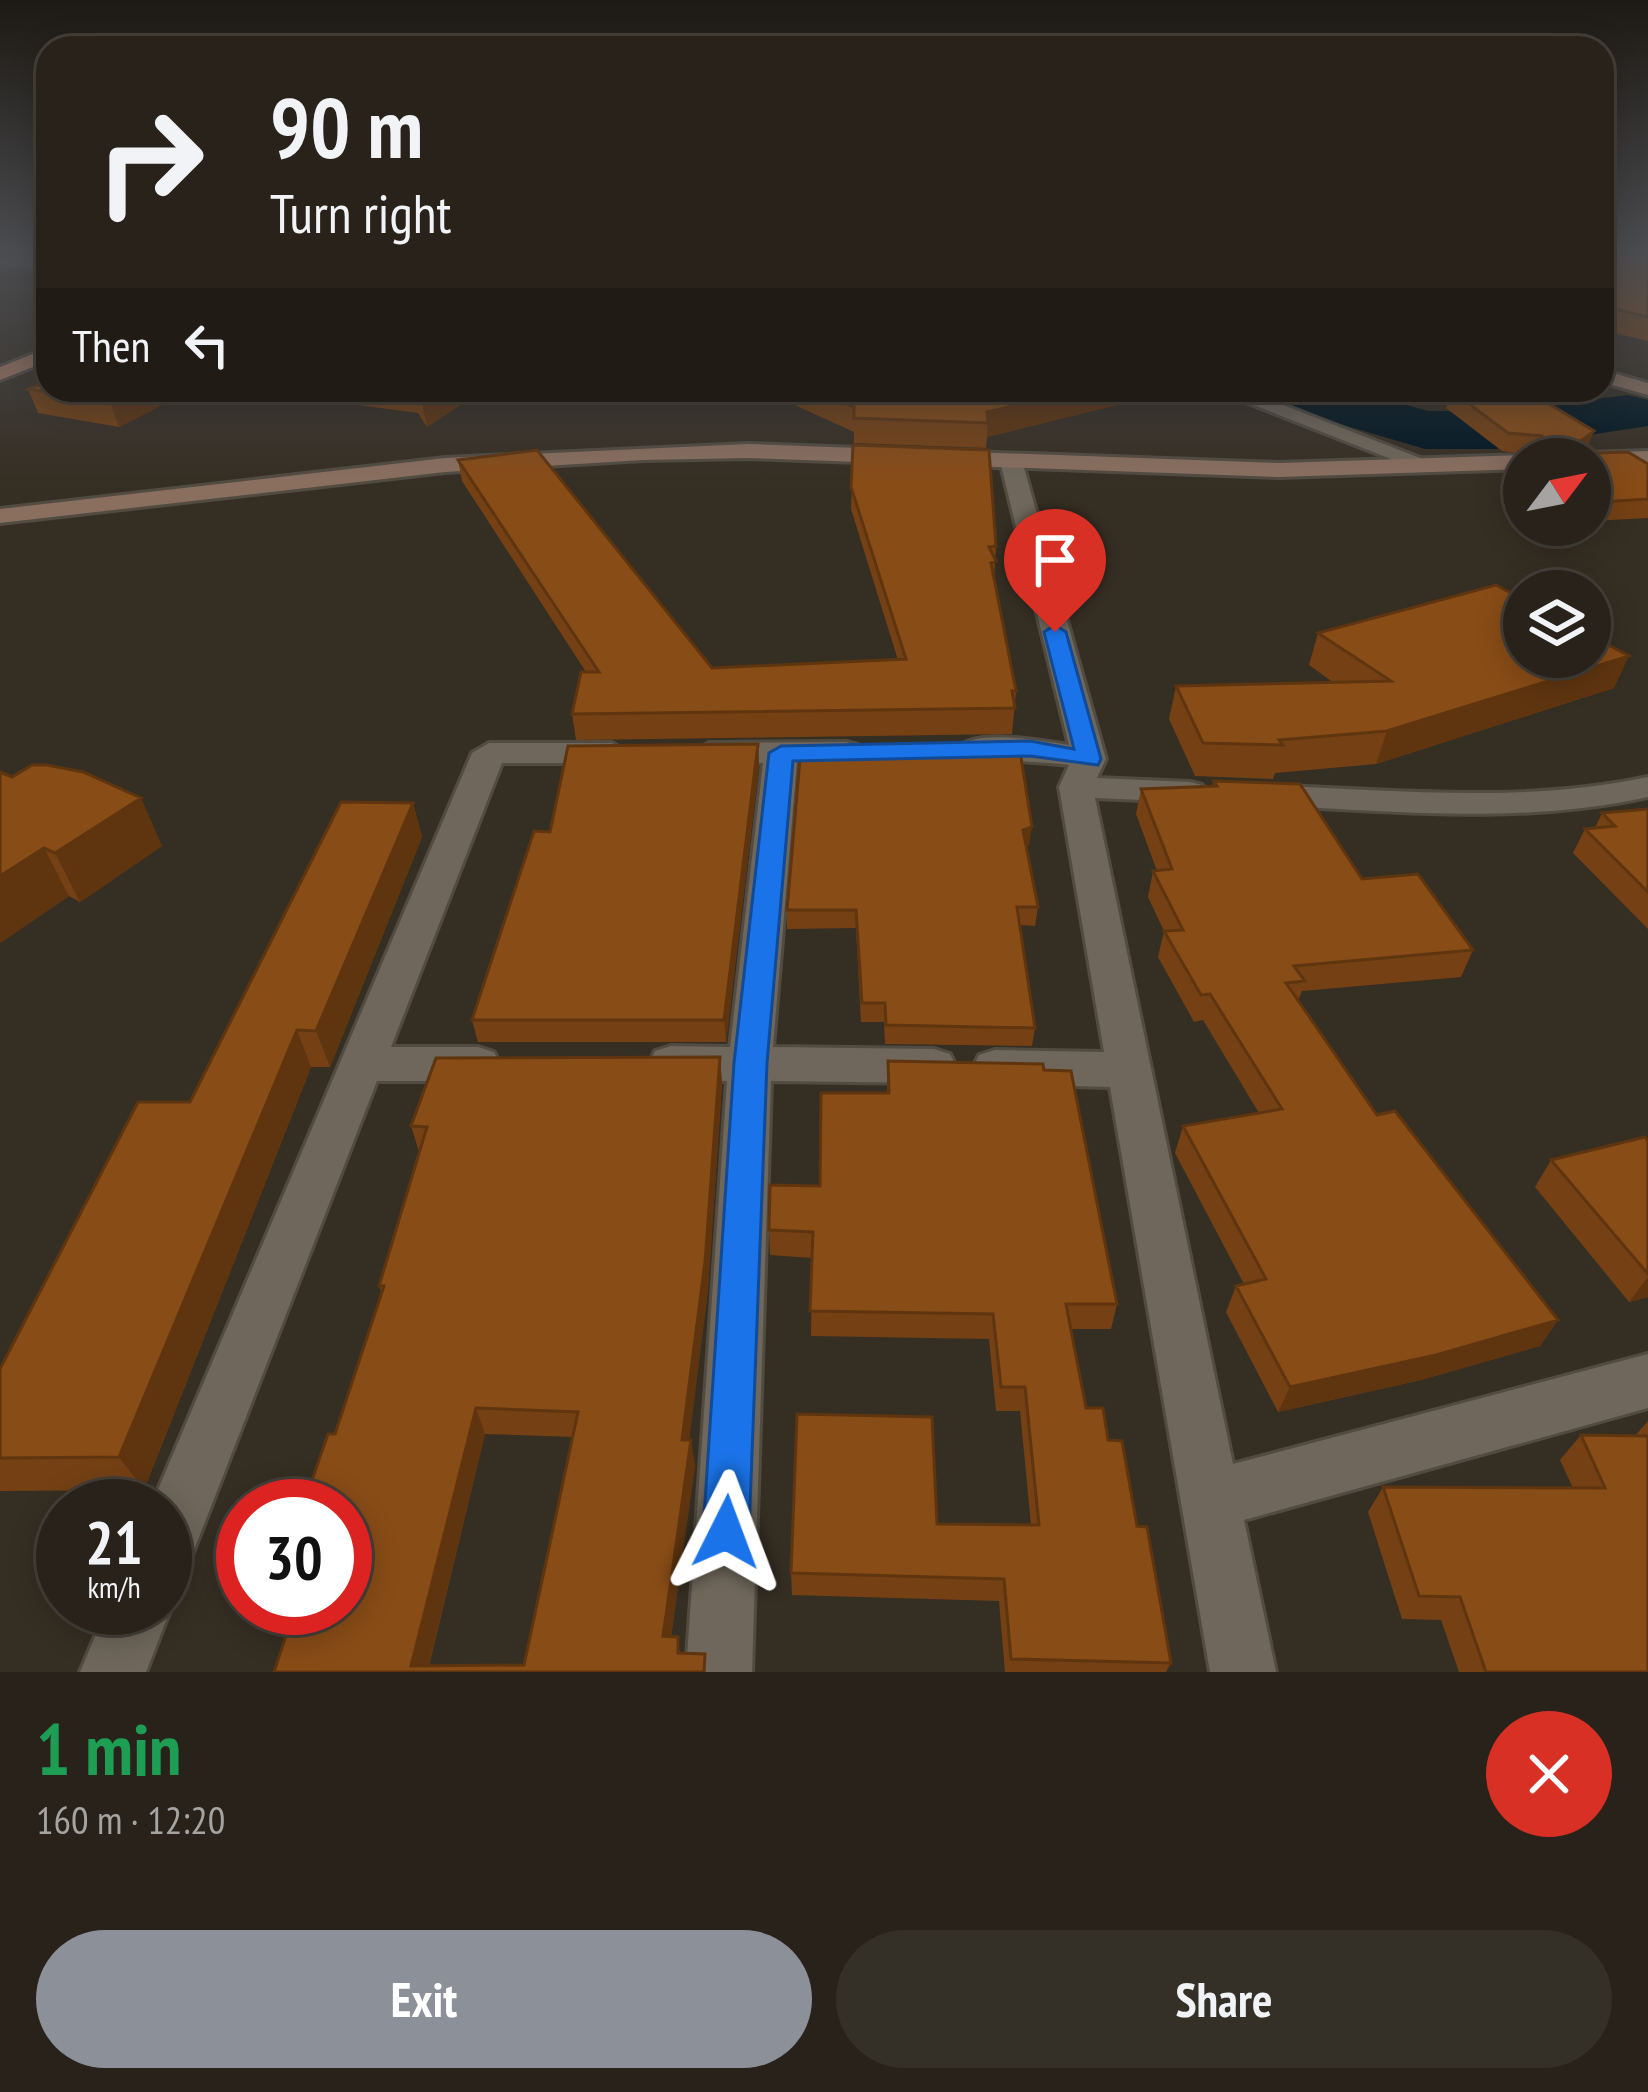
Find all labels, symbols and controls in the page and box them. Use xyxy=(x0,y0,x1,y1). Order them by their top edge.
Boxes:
text: 90 m xyxy=(270,72,423,181)
icon: right xyxy=(72,84,228,240)
text: Turn right xyxy=(270,178,451,248)
icon: left xyxy=(174,312,240,378)
text: Then xyxy=(72,316,150,374)
north arrow xyxy=(1503,438,1611,546)
map controls xyxy=(1503,438,1611,678)
pin xyxy=(1004,509,1106,632)
icon: arrive xyxy=(1022,527,1088,593)
button: layers xyxy=(1503,570,1611,678)
position arrow xyxy=(663,1469,789,1595)
speed limit sign: 30 xyxy=(216,1479,372,1635)
text: 21 xyxy=(85,1503,143,1581)
text: km/h xyxy=(87,1567,141,1606)
text: 1 min xyxy=(36,1702,181,1795)
button: close xyxy=(1486,1711,1612,1837)
text: 160 m · 12:20 xyxy=(36,1794,225,1845)
button: Exit xyxy=(36,1930,812,2068)
button: Share xyxy=(836,1930,1612,2068)

